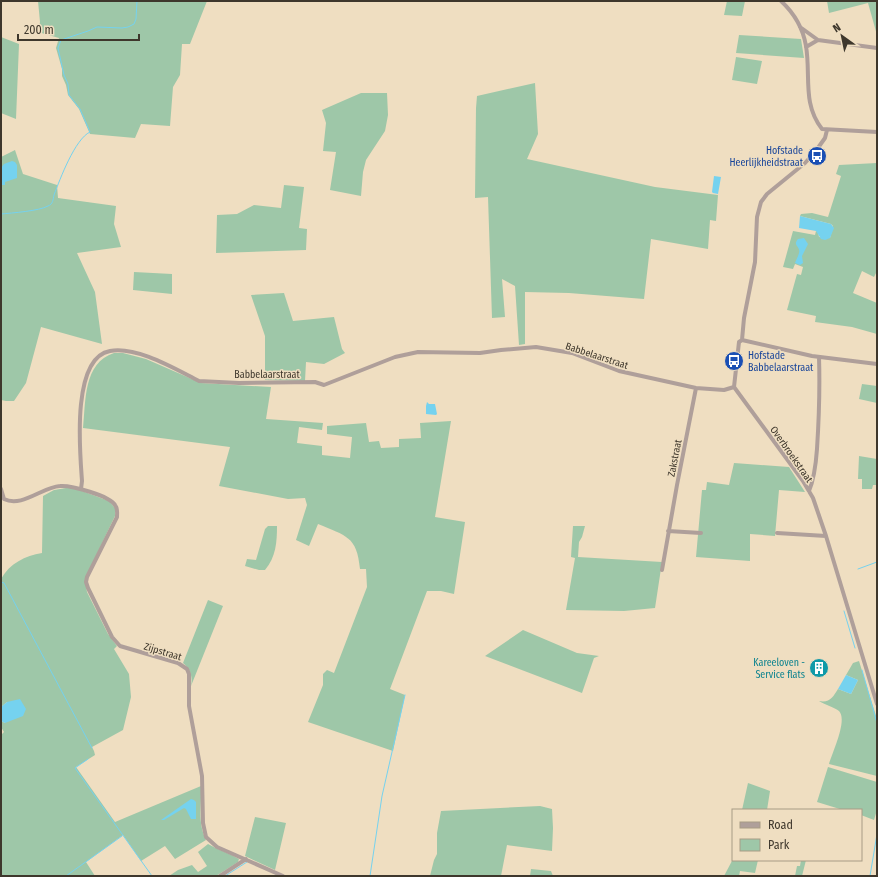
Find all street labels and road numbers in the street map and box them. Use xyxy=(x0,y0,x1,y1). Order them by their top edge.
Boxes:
street label: Babbelaarstraat xyxy=(564,340,630,372)
street label: Babbelaarstraat xyxy=(234,369,300,381)
street label: Overbroekstraat xyxy=(767,424,815,486)
street label: Zakstraat xyxy=(665,438,685,478)
street label: Zijpstraat xyxy=(142,641,184,664)

